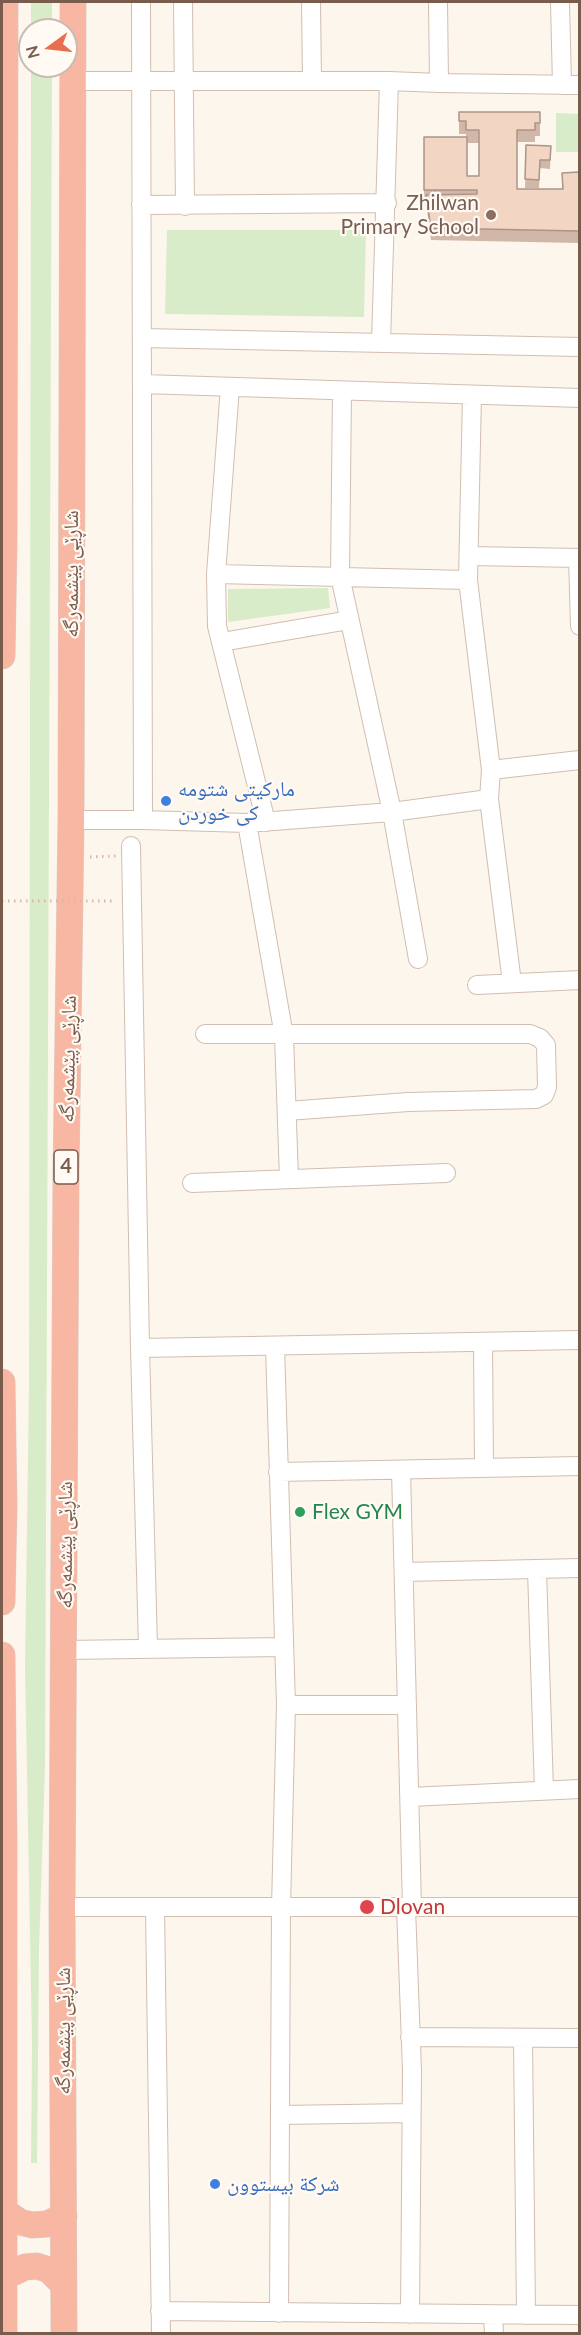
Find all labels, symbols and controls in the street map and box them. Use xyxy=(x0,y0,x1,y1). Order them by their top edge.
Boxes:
north arrow xyxy=(18,18,78,78)
text: N xyxy=(21,44,43,61)
place label: Zhilwan Primary School xyxy=(341,190,479,240)
marker: Zhilwan Primary School xyxy=(484,208,498,222)
street label: شاڕێی پێشمەرگە xyxy=(58,510,84,638)
place label: مارکیتی شتومه کی خوردن xyxy=(178,776,295,826)
marker: مارکیتی شتومه کی خوردن xyxy=(159,794,173,808)
street label: شاڕێی پێشمەرگە xyxy=(54,995,82,1123)
road number: 4 xyxy=(54,1150,78,1184)
street label: شاڕێی پێشمەرگە xyxy=(52,1481,78,1609)
place label: Flex GYM xyxy=(312,1499,403,1525)
marker: Flex GYM xyxy=(293,1505,307,1519)
place label: Dlovan xyxy=(380,1894,445,1920)
marker: Dlovan xyxy=(358,1898,376,1916)
street label: شاڕێی پێشمەرگە xyxy=(50,1967,76,2095)
place label: شرکة بیستوون xyxy=(227,2171,340,2197)
marker: شرکة بیستوون xyxy=(208,2177,222,2191)

